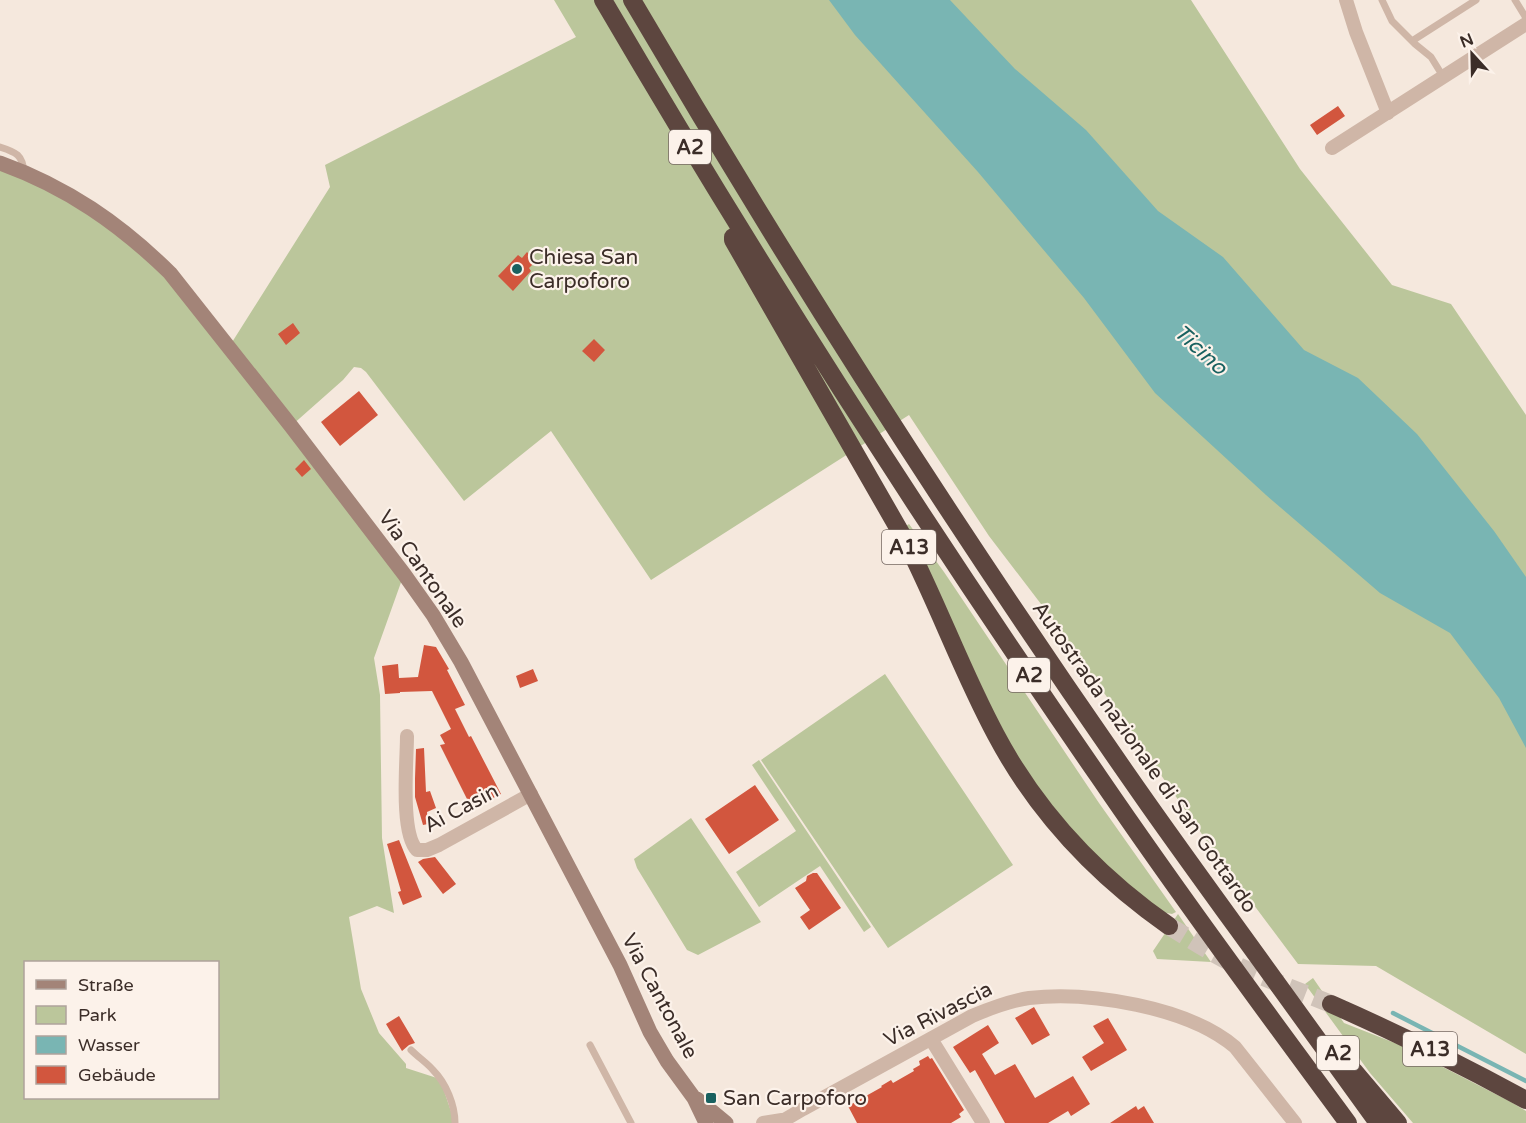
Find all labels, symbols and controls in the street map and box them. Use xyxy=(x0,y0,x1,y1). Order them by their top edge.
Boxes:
north arrow xyxy=(1442,24,1502,84)
text: N xyxy=(1457,29,1476,53)
road number: A2 xyxy=(669,130,711,164)
place label: Chiesa San Carpoforo xyxy=(529,245,638,294)
marker: Chiesa San Carpoforo xyxy=(510,262,524,276)
water label: Ticino xyxy=(1168,319,1234,381)
street label: Via Cantonale xyxy=(373,506,473,633)
road number: A13 xyxy=(882,530,936,564)
street label: Autostrada nazionale di San Gottardo xyxy=(1027,597,1262,918)
road number: A2 xyxy=(1008,658,1050,692)
street label: Ai Casin xyxy=(420,778,503,838)
street label: Via Cantonale xyxy=(616,929,703,1063)
legend xyxy=(24,961,219,1099)
text: Straße xyxy=(78,974,134,996)
street label: Via Rivascia xyxy=(880,976,997,1052)
text: Park xyxy=(78,1004,117,1026)
road number: A13 xyxy=(1403,1032,1457,1066)
text: Wasser xyxy=(78,1034,140,1056)
road number: A2 xyxy=(1317,1036,1359,1070)
text: Gebäude xyxy=(78,1064,156,1086)
place label: San Carpoforo xyxy=(723,1086,867,1111)
marker: San Carpoforo xyxy=(704,1091,718,1105)

